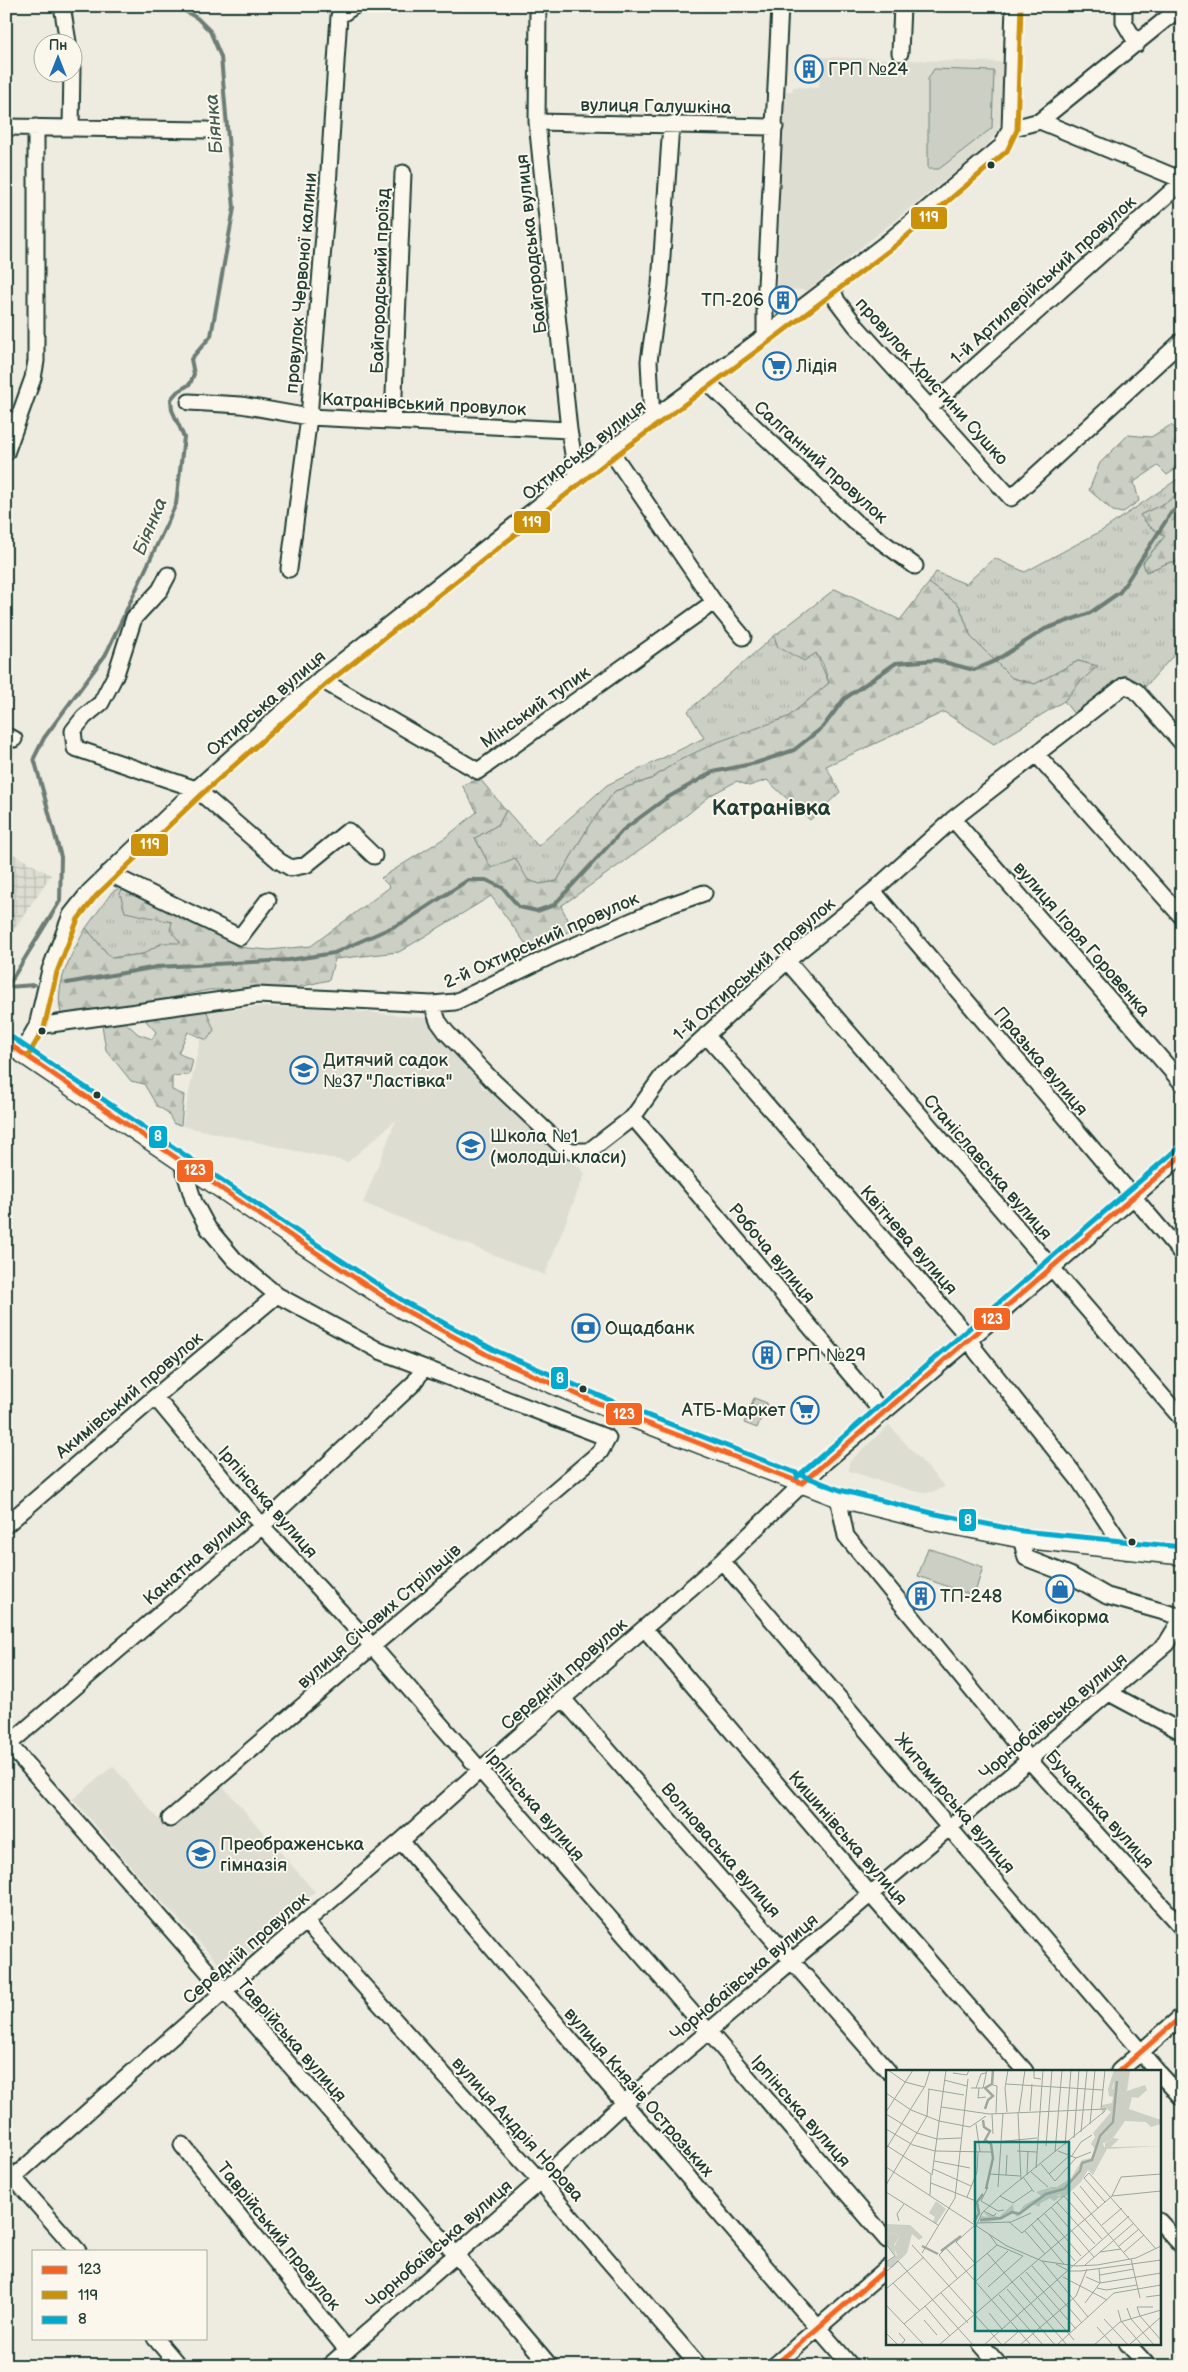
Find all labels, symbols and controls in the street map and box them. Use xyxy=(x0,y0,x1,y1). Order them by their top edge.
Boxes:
north arrow xyxy=(32,32,82,82)
text: Пн xyxy=(49,37,67,54)
building icon: ГРП №24 xyxy=(794,54,824,84)
place label: ГРП №24 xyxy=(828,59,908,80)
water label: Біянка xyxy=(200,93,229,155)
street label: вулиця Галушкіна xyxy=(580,95,732,118)
street label: Байгородська вулиця xyxy=(512,153,551,335)
unlabelled marker xyxy=(986,160,996,170)
street label: провулок Червоної калини xyxy=(281,172,322,394)
street label: Байгородський проїзд xyxy=(367,188,394,374)
street label: 1-й Артилерійський провулок xyxy=(946,191,1141,369)
line badge: 119 xyxy=(910,206,948,230)
text: 119 xyxy=(919,209,939,226)
building icon: ТП-206 xyxy=(768,285,798,315)
place label: ТП-206 xyxy=(701,290,764,311)
street label: провулок Христини Сушко xyxy=(851,293,1012,469)
supermarket icon: Лідія xyxy=(762,351,792,381)
place label: Лідія xyxy=(795,356,837,377)
street label: Катранівський провулок xyxy=(321,389,527,420)
street label: Охтирська вулиця xyxy=(518,396,650,505)
street label: Салганний провулок xyxy=(749,397,892,528)
water label: Біянка xyxy=(128,494,173,559)
line badge: 119 xyxy=(513,510,551,534)
text: 119 xyxy=(522,514,542,531)
street label: Охтирська вулиця xyxy=(203,646,330,761)
street label: Мінський тупик xyxy=(476,662,594,753)
district label: Катранівка xyxy=(712,795,830,822)
line badge: 119 xyxy=(130,833,169,857)
text: 119 xyxy=(140,836,160,853)
street label: вулиця Ігоря Горовенка xyxy=(1009,858,1155,1021)
street label: 2-й Охтирський провулок xyxy=(440,888,642,993)
street label: 1-й Охтирський провулок xyxy=(669,893,840,1045)
street label: Празька вулиця xyxy=(989,1003,1092,1120)
unlabelled marker xyxy=(37,1026,47,1036)
place label: Дитячий садок №37 "Ластівка" xyxy=(323,1050,452,1092)
school or university icon: Дитячий садок №37 "Ластівка" xyxy=(289,1055,319,1085)
unlabelled marker xyxy=(92,1090,102,1100)
street label: Станіславська вулиця xyxy=(919,1090,1056,1244)
line badge: 8 xyxy=(148,1125,168,1149)
place label: Школа №1 (молодші класи) xyxy=(490,1126,627,1168)
text: 8 xyxy=(154,1128,162,1145)
school or university icon: Школа №1 (молодші класи) xyxy=(456,1131,486,1161)
line badge: 123 xyxy=(176,1159,214,1183)
text: 123 xyxy=(184,1162,206,1179)
street label: Квітнева вулиця xyxy=(856,1182,962,1299)
street label: Робоча вулиця xyxy=(724,1199,819,1307)
line badge: 123 xyxy=(973,1307,1011,1331)
text: 123 xyxy=(981,1311,1003,1328)
bank icon: Ощадбанк xyxy=(571,1313,601,1343)
place label: Ощадбанк xyxy=(605,1318,695,1339)
street label: Акимівський провулок xyxy=(51,1327,207,1464)
building icon: ГРП №29 xyxy=(752,1340,782,1370)
place label: ГРП №29 xyxy=(786,1345,866,1366)
line badge: 8 xyxy=(550,1366,569,1390)
text: 8 xyxy=(556,1370,564,1387)
unlabelled marker xyxy=(578,1384,588,1394)
supermarket icon: АТБ-Маркет xyxy=(790,1395,820,1425)
place label: АТБ-Маркет xyxy=(681,1400,787,1421)
line badge: 123 xyxy=(605,1402,643,1426)
text: 123 xyxy=(613,1406,635,1423)
street label: Ірпінська вулиця xyxy=(213,1442,322,1563)
street label: Канатна вулиця xyxy=(139,1505,255,1610)
line badge: 8 xyxy=(958,1508,977,1532)
text: 8 xyxy=(964,1512,972,1529)
unlabelled marker xyxy=(1127,1537,1137,1547)
street label: вулиця Січових Стрільців xyxy=(293,1539,466,1693)
shop icon: Комбікорма xyxy=(1045,1574,1075,1604)
building icon: ТП-248 xyxy=(906,1581,936,1611)
place label: ТП-248 xyxy=(940,1586,1002,1607)
place label: Комбікорма xyxy=(1011,1607,1110,1628)
street label: Середній провулок xyxy=(497,1614,632,1735)
street label: Чорнобаївська вулиця xyxy=(975,1648,1131,1784)
street label: Житомирська вулиця xyxy=(890,1729,1019,1878)
street label: Ірпінська вулиця xyxy=(480,1745,589,1866)
street label: Бучанська вулиця xyxy=(1041,1746,1158,1873)
street label: Кишинівська вулиця xyxy=(784,1767,912,1910)
street label: Волноваська вулиця xyxy=(656,1779,785,1922)
place label: Преображенська гімназія xyxy=(220,1834,364,1876)
school or university icon: Преображенська гімназія xyxy=(186,1839,216,1869)
street label: Середній провулок xyxy=(179,1888,314,2009)
street label: Чорнобаївська вулиця xyxy=(666,1909,822,2045)
street label: Таврійська вулиця xyxy=(232,1974,351,2106)
street label: вулиця Князів Острозьких xyxy=(559,2003,718,2181)
street label: Ірпінська вулиця xyxy=(746,2051,855,2172)
street label: вулиця Андрія Норова xyxy=(447,2053,588,2206)
inset map xyxy=(886,2070,1160,2344)
street label: Таврійський провулок xyxy=(212,2158,345,2315)
street label: Чорнобаївська вулиця xyxy=(362,2175,517,2313)
legend xyxy=(32,2250,208,2340)
text: 123 xyxy=(78,2260,102,2279)
text: 119 xyxy=(78,2286,98,2305)
text: 8 xyxy=(78,2310,87,2329)

